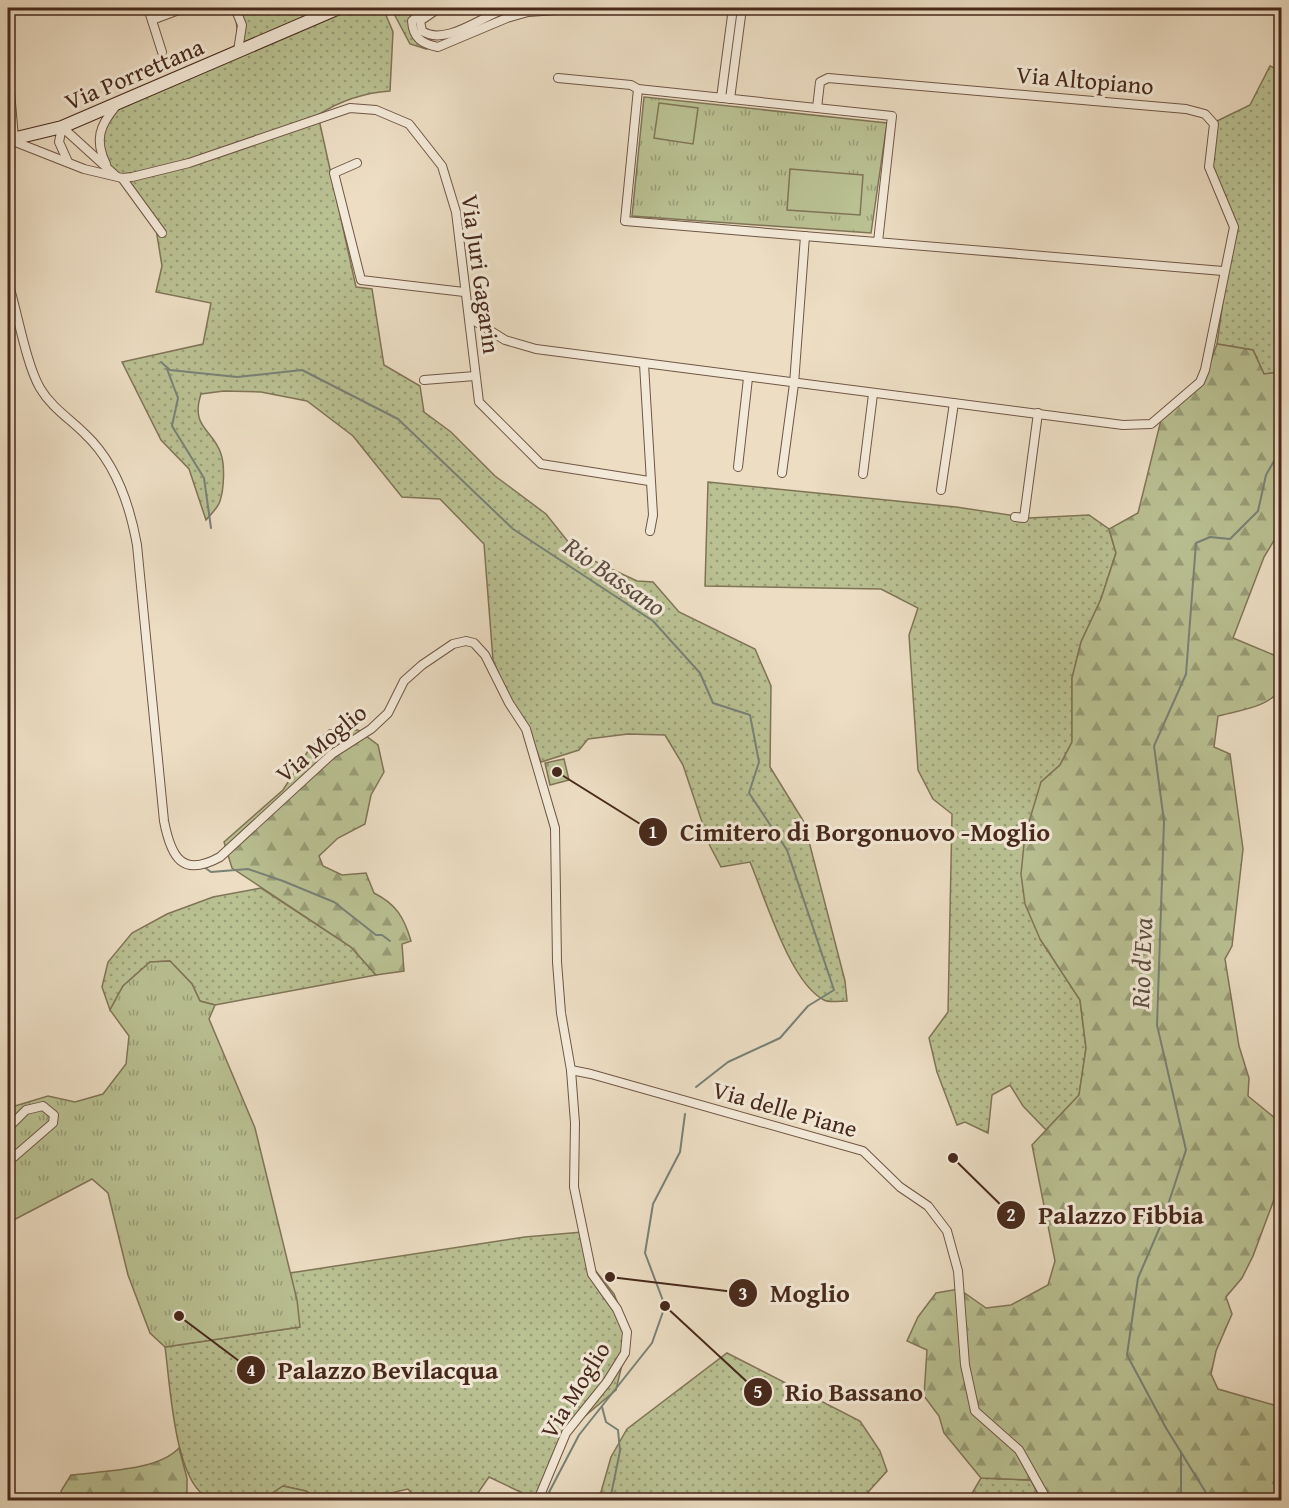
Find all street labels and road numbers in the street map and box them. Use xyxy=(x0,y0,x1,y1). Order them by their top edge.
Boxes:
street label: Via Porrettana xyxy=(59,29,210,119)
street label: Via Altopiano xyxy=(1015,57,1155,103)
street label: Via Juri Gagarin xyxy=(453,192,510,356)
street label: Via Moglio xyxy=(268,695,374,791)
street label: Via delle Piane xyxy=(709,1072,861,1146)
street label: Via Moglio xyxy=(531,1335,619,1445)

